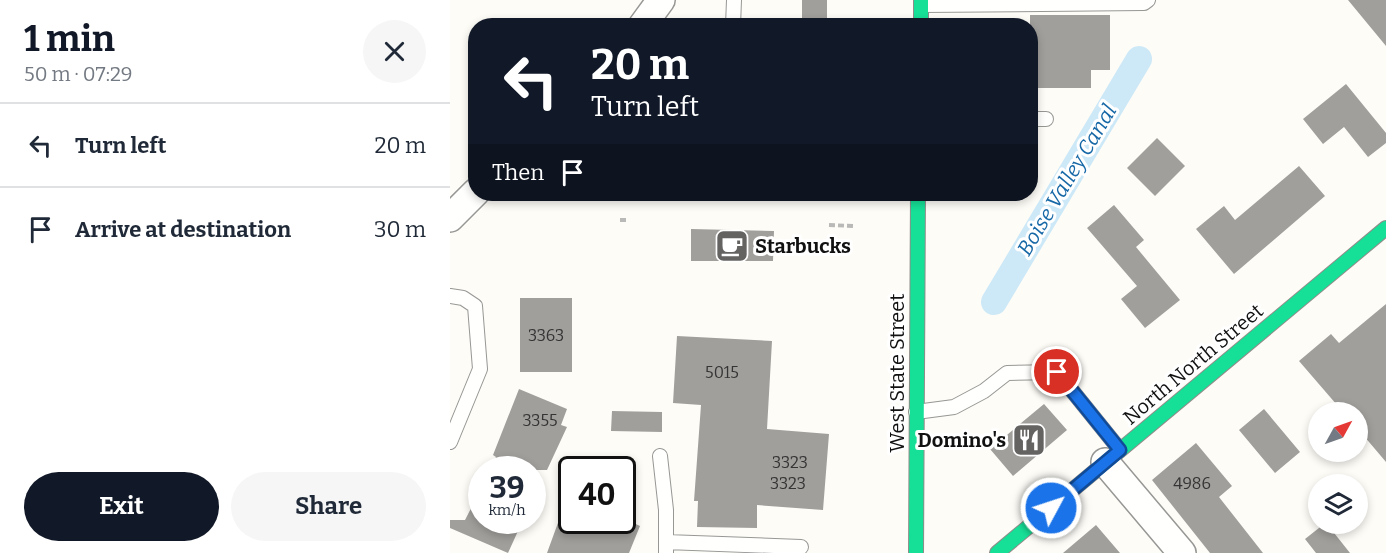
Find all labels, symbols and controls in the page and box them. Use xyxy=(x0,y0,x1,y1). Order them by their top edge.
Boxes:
text: 1 min xyxy=(24,17,115,61)
button: close xyxy=(363,20,426,83)
text: 20 m xyxy=(591,40,689,90)
icon: left xyxy=(492,42,570,120)
text: 50 m · 07:29 xyxy=(24,62,132,86)
text: Turn left xyxy=(591,91,699,123)
water label: Boise Valley Canal xyxy=(1012,99,1123,260)
icon: left xyxy=(24,129,57,162)
text: Turn left xyxy=(75,132,167,159)
text: 20 m xyxy=(375,132,426,159)
icon: arrive xyxy=(556,156,589,189)
text: Then xyxy=(492,159,544,186)
icon: arrive xyxy=(24,213,57,246)
text: Arrive at destination xyxy=(75,216,291,243)
text: 30 m xyxy=(374,216,426,243)
cafe icon: Starbucks xyxy=(714,228,750,264)
place label: Starbucks xyxy=(755,234,851,258)
street label: West State Street xyxy=(885,294,909,452)
street label: North North Street xyxy=(1118,299,1268,429)
house number: 3363 xyxy=(528,326,564,345)
pin xyxy=(1031,346,1082,397)
icon: arrive xyxy=(1040,355,1073,388)
house number: 5015 xyxy=(705,363,739,382)
north arrow xyxy=(1308,402,1368,462)
map controls xyxy=(1308,402,1368,534)
house number: 3355 xyxy=(522,411,558,430)
restaurant icon: Domino's xyxy=(1011,422,1047,458)
place label: Domino's xyxy=(917,428,1006,452)
house number: 3323 xyxy=(772,453,808,472)
speed limit sign: 40 xyxy=(558,456,636,534)
text: 39 xyxy=(489,470,525,506)
button: Exit xyxy=(24,472,219,541)
button: Share xyxy=(231,472,426,541)
house number: 3323 xyxy=(770,474,806,493)
house number: 4986 xyxy=(1173,474,1211,493)
button: layers xyxy=(1308,474,1368,534)
position arrow xyxy=(1019,476,1083,540)
text: km/h xyxy=(488,501,526,519)

